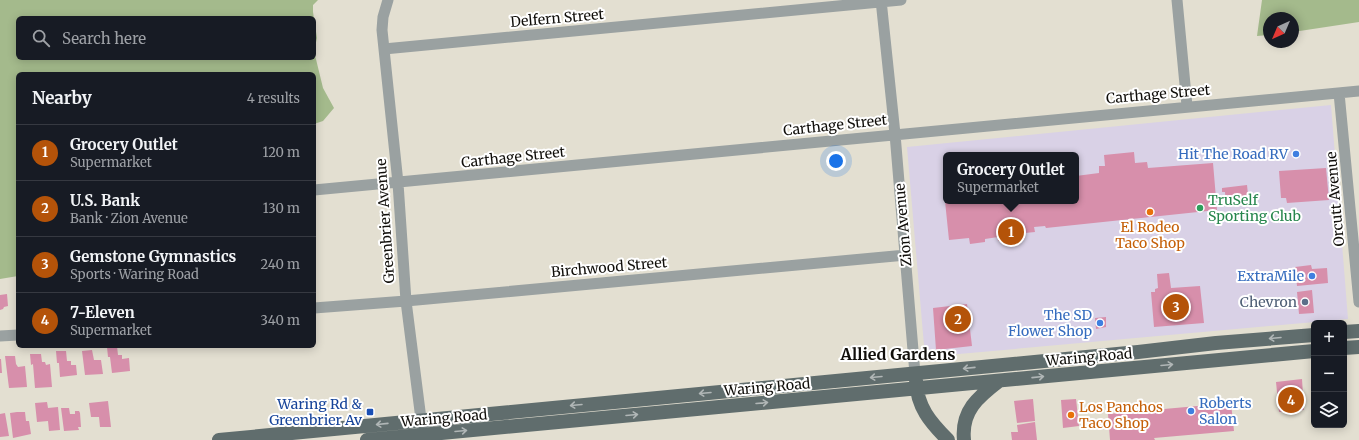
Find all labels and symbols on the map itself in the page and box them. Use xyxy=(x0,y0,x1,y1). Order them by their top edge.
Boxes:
street label: Delfern Street xyxy=(509,5,605,31)
north arrow xyxy=(1263,12,1299,48)
street label: Carthage Street xyxy=(1105,80,1211,108)
street label: Carthage Street xyxy=(782,111,888,139)
street label: Carthage Street xyxy=(460,143,566,171)
place label: Hit The Road RV xyxy=(1178,145,1289,163)
marker: Hit The Road RV xyxy=(1291,149,1301,159)
your location xyxy=(826,151,846,171)
street label: Orcutt Avenue xyxy=(1322,151,1348,247)
street label: Greenbrier Avenue xyxy=(372,158,398,284)
street label: Zion Avenue xyxy=(890,183,916,267)
place label: TruSelf Sporting Club xyxy=(1208,191,1301,225)
marker: TruSelf Sporting Club xyxy=(1195,203,1205,213)
marker: El Rodeo Taco Shop xyxy=(1145,207,1155,217)
pin: 1 xyxy=(998,217,1024,247)
place label: El Rodeo Taco Shop xyxy=(1115,218,1185,252)
street label: Birchwood Street xyxy=(550,253,668,281)
place label: ExtraMile xyxy=(1237,267,1304,285)
marker: ExtraMile xyxy=(1307,271,1317,281)
pin: 3 xyxy=(1163,292,1189,322)
place label: Chevron xyxy=(1240,293,1297,311)
marker: Chevron xyxy=(1300,297,1310,307)
pin: 2 xyxy=(945,304,971,334)
place label: The SD Flower Shop xyxy=(1008,306,1092,340)
marker: The SD Flower Shop xyxy=(1095,318,1105,328)
one-way arrow xyxy=(1269,335,1282,342)
district label: Allied Gardens xyxy=(839,344,956,364)
street label: Waring Road xyxy=(1044,344,1133,370)
one-way arrow xyxy=(1161,361,1174,368)
one-way arrow xyxy=(963,365,976,372)
one-way arrow xyxy=(1031,373,1044,381)
street label: Waring Road xyxy=(722,374,811,400)
one-way arrow xyxy=(870,374,883,381)
pin: 4 xyxy=(1278,385,1304,415)
one-way arrow xyxy=(699,390,712,397)
place label: Roberts Salon xyxy=(1199,394,1252,428)
place label: Waring Rd & Greenbrier Av xyxy=(269,395,363,429)
place label: Los Panchos Taco Shop xyxy=(1079,398,1163,432)
one-way arrow xyxy=(755,399,768,407)
one-way arrow xyxy=(570,402,583,409)
street label: Waring Road xyxy=(399,405,488,431)
marker: Roberts Salon xyxy=(1186,406,1196,416)
marker: Waring Rd & Greenbrier Av xyxy=(365,407,375,417)
marker: Los Panchos Taco Shop xyxy=(1066,410,1076,420)
one-way arrow xyxy=(626,411,639,419)
one-way arrow xyxy=(376,420,389,427)
one-way arrow xyxy=(454,427,467,435)

